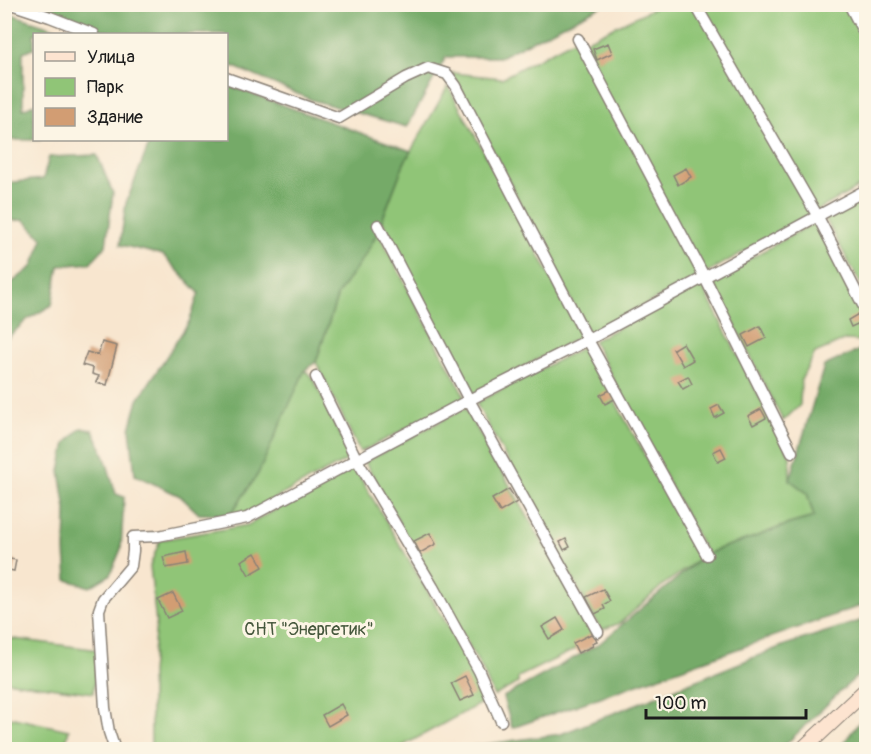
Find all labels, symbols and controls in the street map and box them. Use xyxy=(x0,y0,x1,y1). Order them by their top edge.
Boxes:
legend xyxy=(33,33,228,141)
text: Улица xyxy=(87,46,135,69)
text: Парк xyxy=(87,76,124,99)
text: Здание xyxy=(87,106,143,129)
park label: СНТ "Энергетик" xyxy=(244,618,374,641)
scale bar xyxy=(646,682,806,720)
text: 100 m xyxy=(655,692,707,715)

